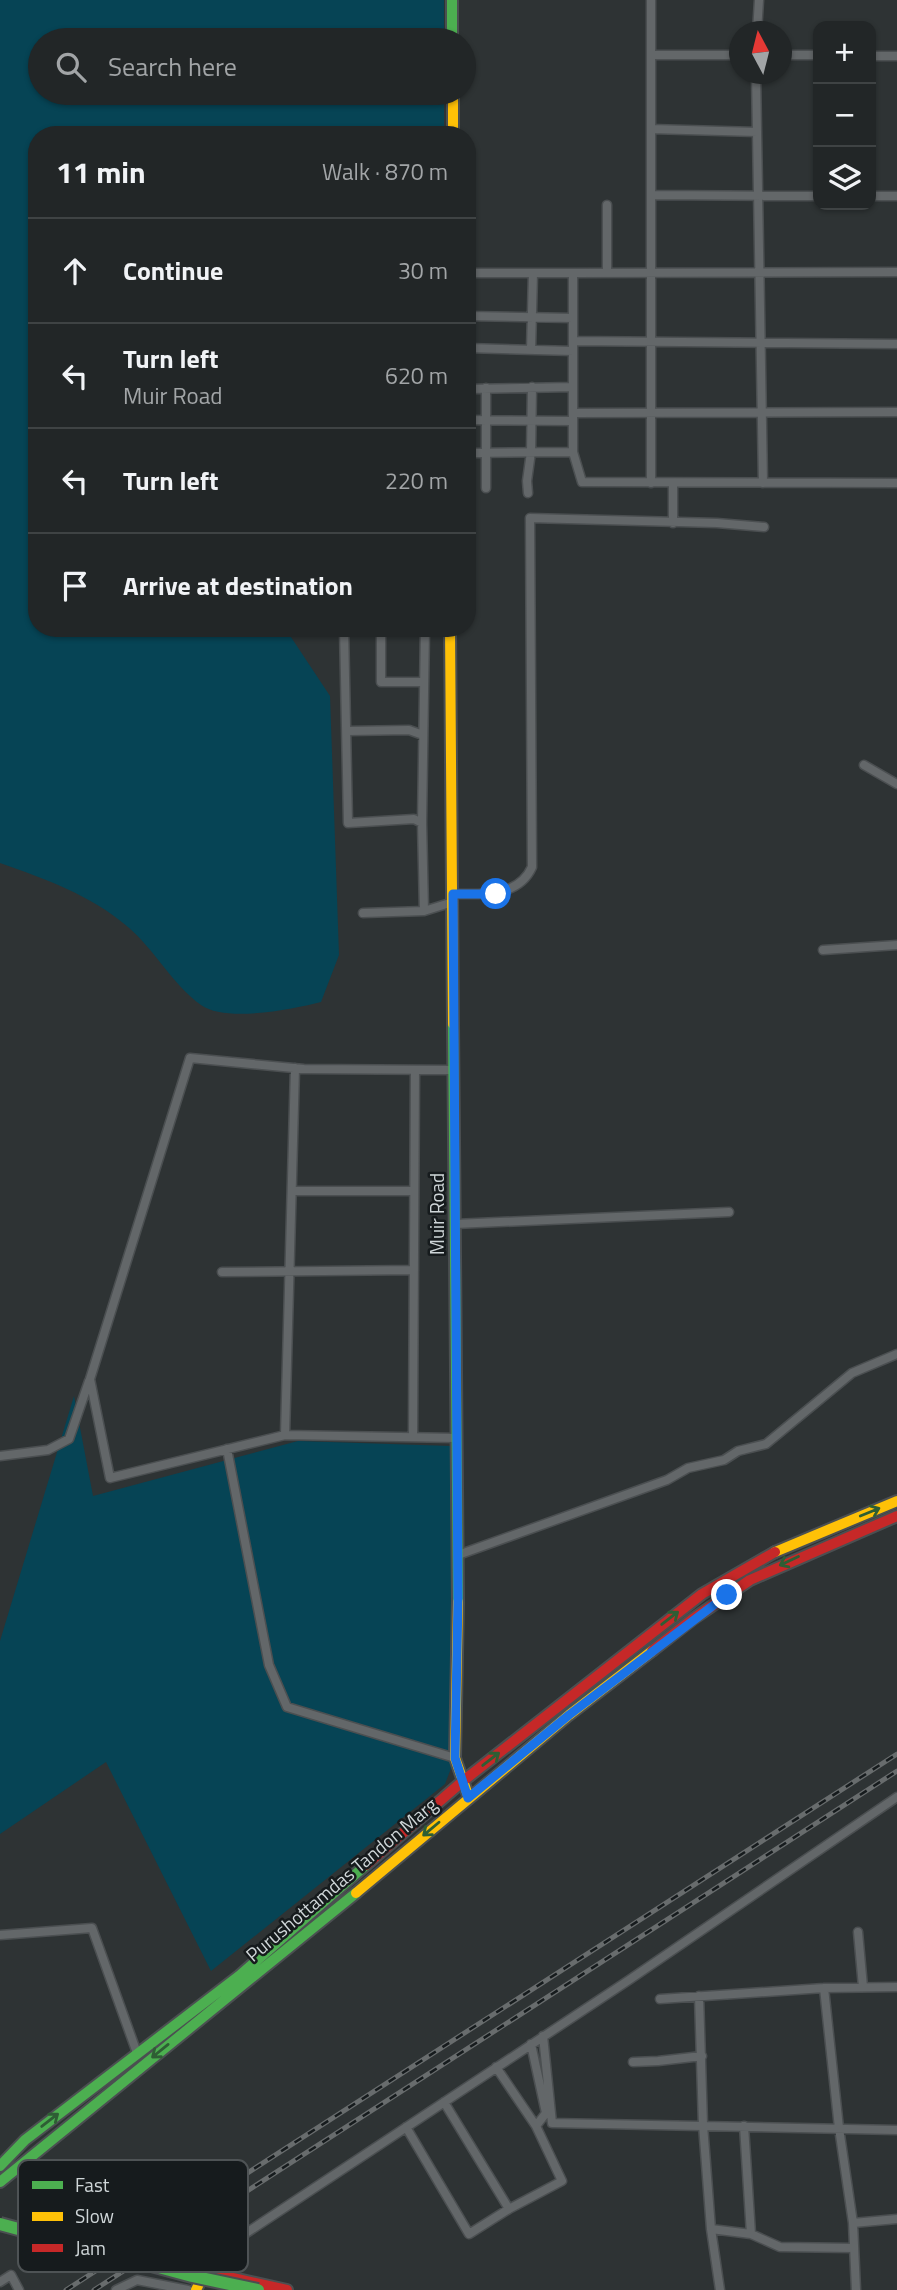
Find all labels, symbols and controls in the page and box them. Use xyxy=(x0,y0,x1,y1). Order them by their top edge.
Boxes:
north arrow xyxy=(729,21,792,84)
map controls xyxy=(813,21,876,210)
button: + xyxy=(813,21,876,84)
search box xyxy=(28,28,476,105)
text: Search here xyxy=(108,47,237,86)
icon: search xyxy=(52,48,90,86)
button: − xyxy=(813,84,876,147)
button: layers xyxy=(813,147,876,210)
text: 11 min xyxy=(56,149,146,195)
text: Walk · 870 m xyxy=(322,154,448,189)
text: Continue xyxy=(123,251,223,290)
icon: ahead xyxy=(56,252,94,290)
text: 30 m xyxy=(398,253,448,288)
text: Turn left xyxy=(123,339,218,378)
icon: left xyxy=(56,357,94,395)
text: 620 m xyxy=(385,358,448,393)
text: Muir Road xyxy=(123,378,222,413)
text: Turn left xyxy=(123,461,218,500)
icon: left xyxy=(56,462,94,500)
text: 220 m xyxy=(385,463,448,498)
text: Arrive at destination xyxy=(123,566,353,605)
icon: arrive xyxy=(56,567,94,605)
route start xyxy=(480,878,511,909)
street label: Muir Road xyxy=(422,1173,451,1255)
one-way arrow xyxy=(858,1504,880,1517)
one-way arrow xyxy=(778,1555,800,1568)
route end xyxy=(711,1579,742,1610)
one-way arrow xyxy=(660,1611,679,1626)
one-way arrow xyxy=(482,1751,500,1766)
street label: Purushottamdas Tandon Marg xyxy=(239,1790,443,1968)
one-way arrow xyxy=(423,1821,441,1837)
one-way arrow xyxy=(152,2043,170,2059)
one-way arrow xyxy=(41,2113,59,2128)
legend xyxy=(18,2160,248,2272)
text: Fast xyxy=(75,2170,110,2199)
text: Slow xyxy=(75,2201,114,2230)
text: Jam xyxy=(75,2233,106,2262)

